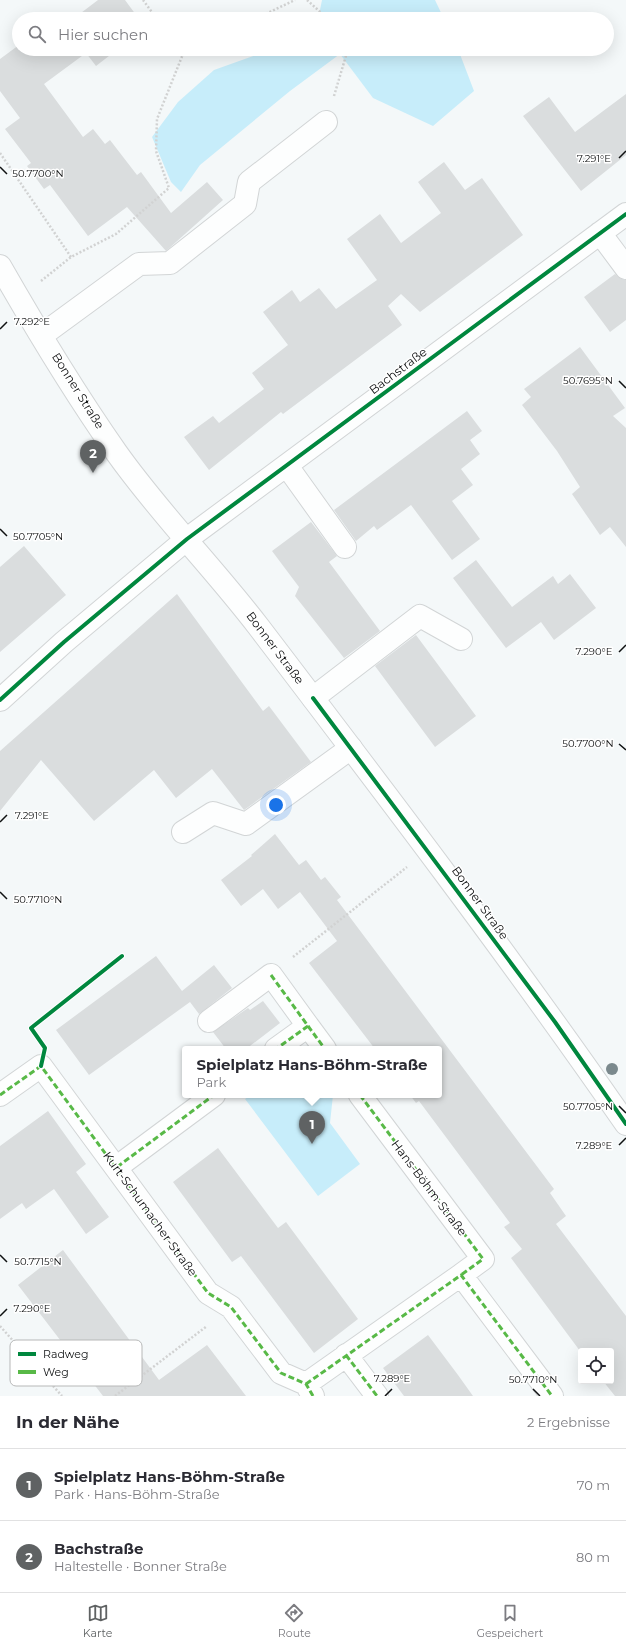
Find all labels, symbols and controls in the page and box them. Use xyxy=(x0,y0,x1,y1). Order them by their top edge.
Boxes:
search box xyxy=(12,12,614,56)
icon: search xyxy=(26,23,48,45)
text: Hier suchen xyxy=(58,25,148,44)
text: 7.291°E xyxy=(577,152,611,165)
text: 50.7700°N xyxy=(12,167,64,180)
text: 7.292°E xyxy=(14,315,50,328)
street label: Bachstraße xyxy=(366,344,429,397)
street label: Bonner Straße xyxy=(49,350,108,432)
text: 50.7695°N xyxy=(563,374,613,387)
pin: 2 xyxy=(80,440,106,473)
text: 50.7705°N xyxy=(13,530,63,543)
street label: Bonner Straße xyxy=(243,608,308,687)
text: 7.290°E xyxy=(576,645,613,658)
text: 50.7700°N xyxy=(562,737,614,750)
your location xyxy=(266,795,286,815)
text: 7.291°E xyxy=(15,809,49,822)
street label: Bonner Straße xyxy=(449,863,512,942)
text: 50.7710°N xyxy=(14,893,62,906)
popup xyxy=(182,1046,442,1098)
text: Spielplatz Hans-Böhm-Straße xyxy=(196,1055,428,1074)
text: Park xyxy=(196,1074,226,1090)
text: 50.7705°N xyxy=(563,1100,613,1113)
pin: 1 xyxy=(299,1111,325,1144)
street label: Hans-Böhm-Straße xyxy=(388,1137,470,1239)
text: 7.289°E xyxy=(576,1139,613,1152)
street label: Kurt-Schumacher-Straße xyxy=(100,1148,201,1279)
text: 50.7715°N xyxy=(14,1255,62,1268)
text: 7.290°E xyxy=(14,1302,51,1315)
legend xyxy=(10,1340,142,1386)
text: Radweg xyxy=(43,1347,89,1361)
map controls xyxy=(578,1348,614,1384)
button: locate xyxy=(578,1348,614,1384)
text: Weg xyxy=(43,1365,69,1379)
text: 7.289°E xyxy=(374,1372,411,1385)
text: 50.7710°N xyxy=(509,1373,557,1386)
text: In der Nähe xyxy=(16,1412,120,1432)
text: 2 Ergebnisse xyxy=(527,1414,610,1430)
text: Spielplatz Hans-Böhm-Straße xyxy=(54,1467,285,1486)
text: 1 xyxy=(26,1477,32,1493)
text: 70 m xyxy=(577,1477,610,1493)
text: Park · Hans-Böhm-Straße xyxy=(54,1486,220,1502)
text: Bachstraße xyxy=(54,1539,143,1558)
text: 2 xyxy=(25,1549,33,1565)
text: 80 m xyxy=(576,1549,610,1565)
text: Haltestelle · Bonner Straße xyxy=(54,1558,227,1574)
tab: Karte xyxy=(83,1602,112,1640)
tab: Route xyxy=(278,1602,311,1640)
tab: Gespeichert xyxy=(476,1602,543,1640)

